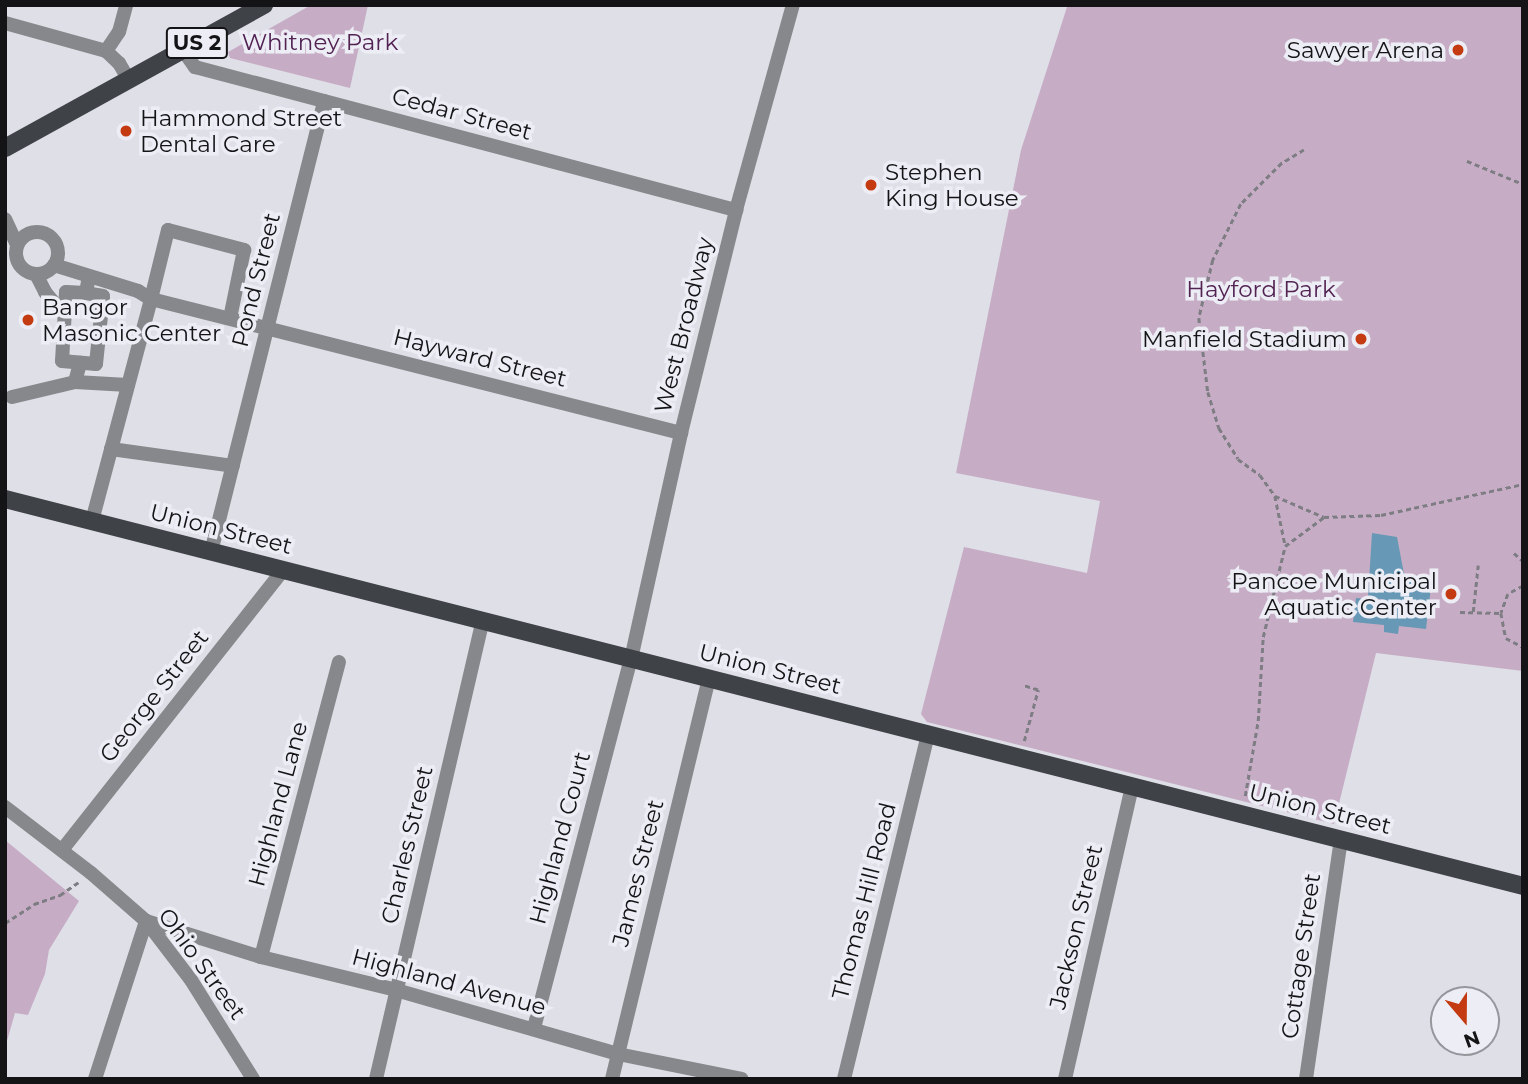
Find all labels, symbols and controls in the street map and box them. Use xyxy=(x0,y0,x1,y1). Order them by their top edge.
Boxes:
road number: US 2 xyxy=(166,26,228,60)
park label: Whitney Park xyxy=(242,28,398,56)
place label: Sawyer Arena xyxy=(1287,36,1444,64)
marker: Sawyer Arena xyxy=(1450,42,1466,58)
street label: Cedar Street xyxy=(389,82,535,146)
place label: Hammond Street Dental Care xyxy=(140,104,342,158)
marker: Hammond Street Dental Care xyxy=(118,123,134,139)
place label: Stephen King House xyxy=(885,158,1019,212)
marker: Stephen King House xyxy=(863,177,879,193)
street label: Pond Street xyxy=(226,210,286,350)
street label: West Broadway xyxy=(649,234,719,416)
park label: Hayford Park xyxy=(1186,275,1336,303)
place label: Bangor Masonic Center xyxy=(42,293,221,347)
marker: Bangor Masonic Center xyxy=(20,312,36,328)
street label: Hayward Street xyxy=(391,323,569,393)
place label: Manfield Stadium xyxy=(1142,325,1347,353)
marker: Manfield Stadium xyxy=(1353,331,1369,347)
street label: Union Street xyxy=(147,498,295,560)
place label: Pancoe Municipal Aquatic Center xyxy=(1231,567,1437,621)
marker: Pancoe Municipal Aquatic Center xyxy=(1443,586,1459,602)
street label: George Street xyxy=(94,624,214,768)
street label: Union Street xyxy=(696,638,844,700)
street label: Highland Lane xyxy=(243,718,313,890)
street label: Highland Court xyxy=(524,749,596,927)
street label: Charles Street xyxy=(375,763,439,927)
street label: Union Street xyxy=(1246,778,1394,840)
street label: James Street xyxy=(606,797,670,949)
street label: Thomas Hill Road xyxy=(826,800,902,1002)
street label: Jackson Street xyxy=(1044,842,1108,1012)
street label: Cottage Street xyxy=(1276,871,1326,1041)
street label: Ohio Street xyxy=(152,903,252,1025)
street label: Highland Avenue xyxy=(349,943,549,1021)
north arrow xyxy=(1430,986,1500,1056)
text: N xyxy=(1461,1026,1483,1053)

